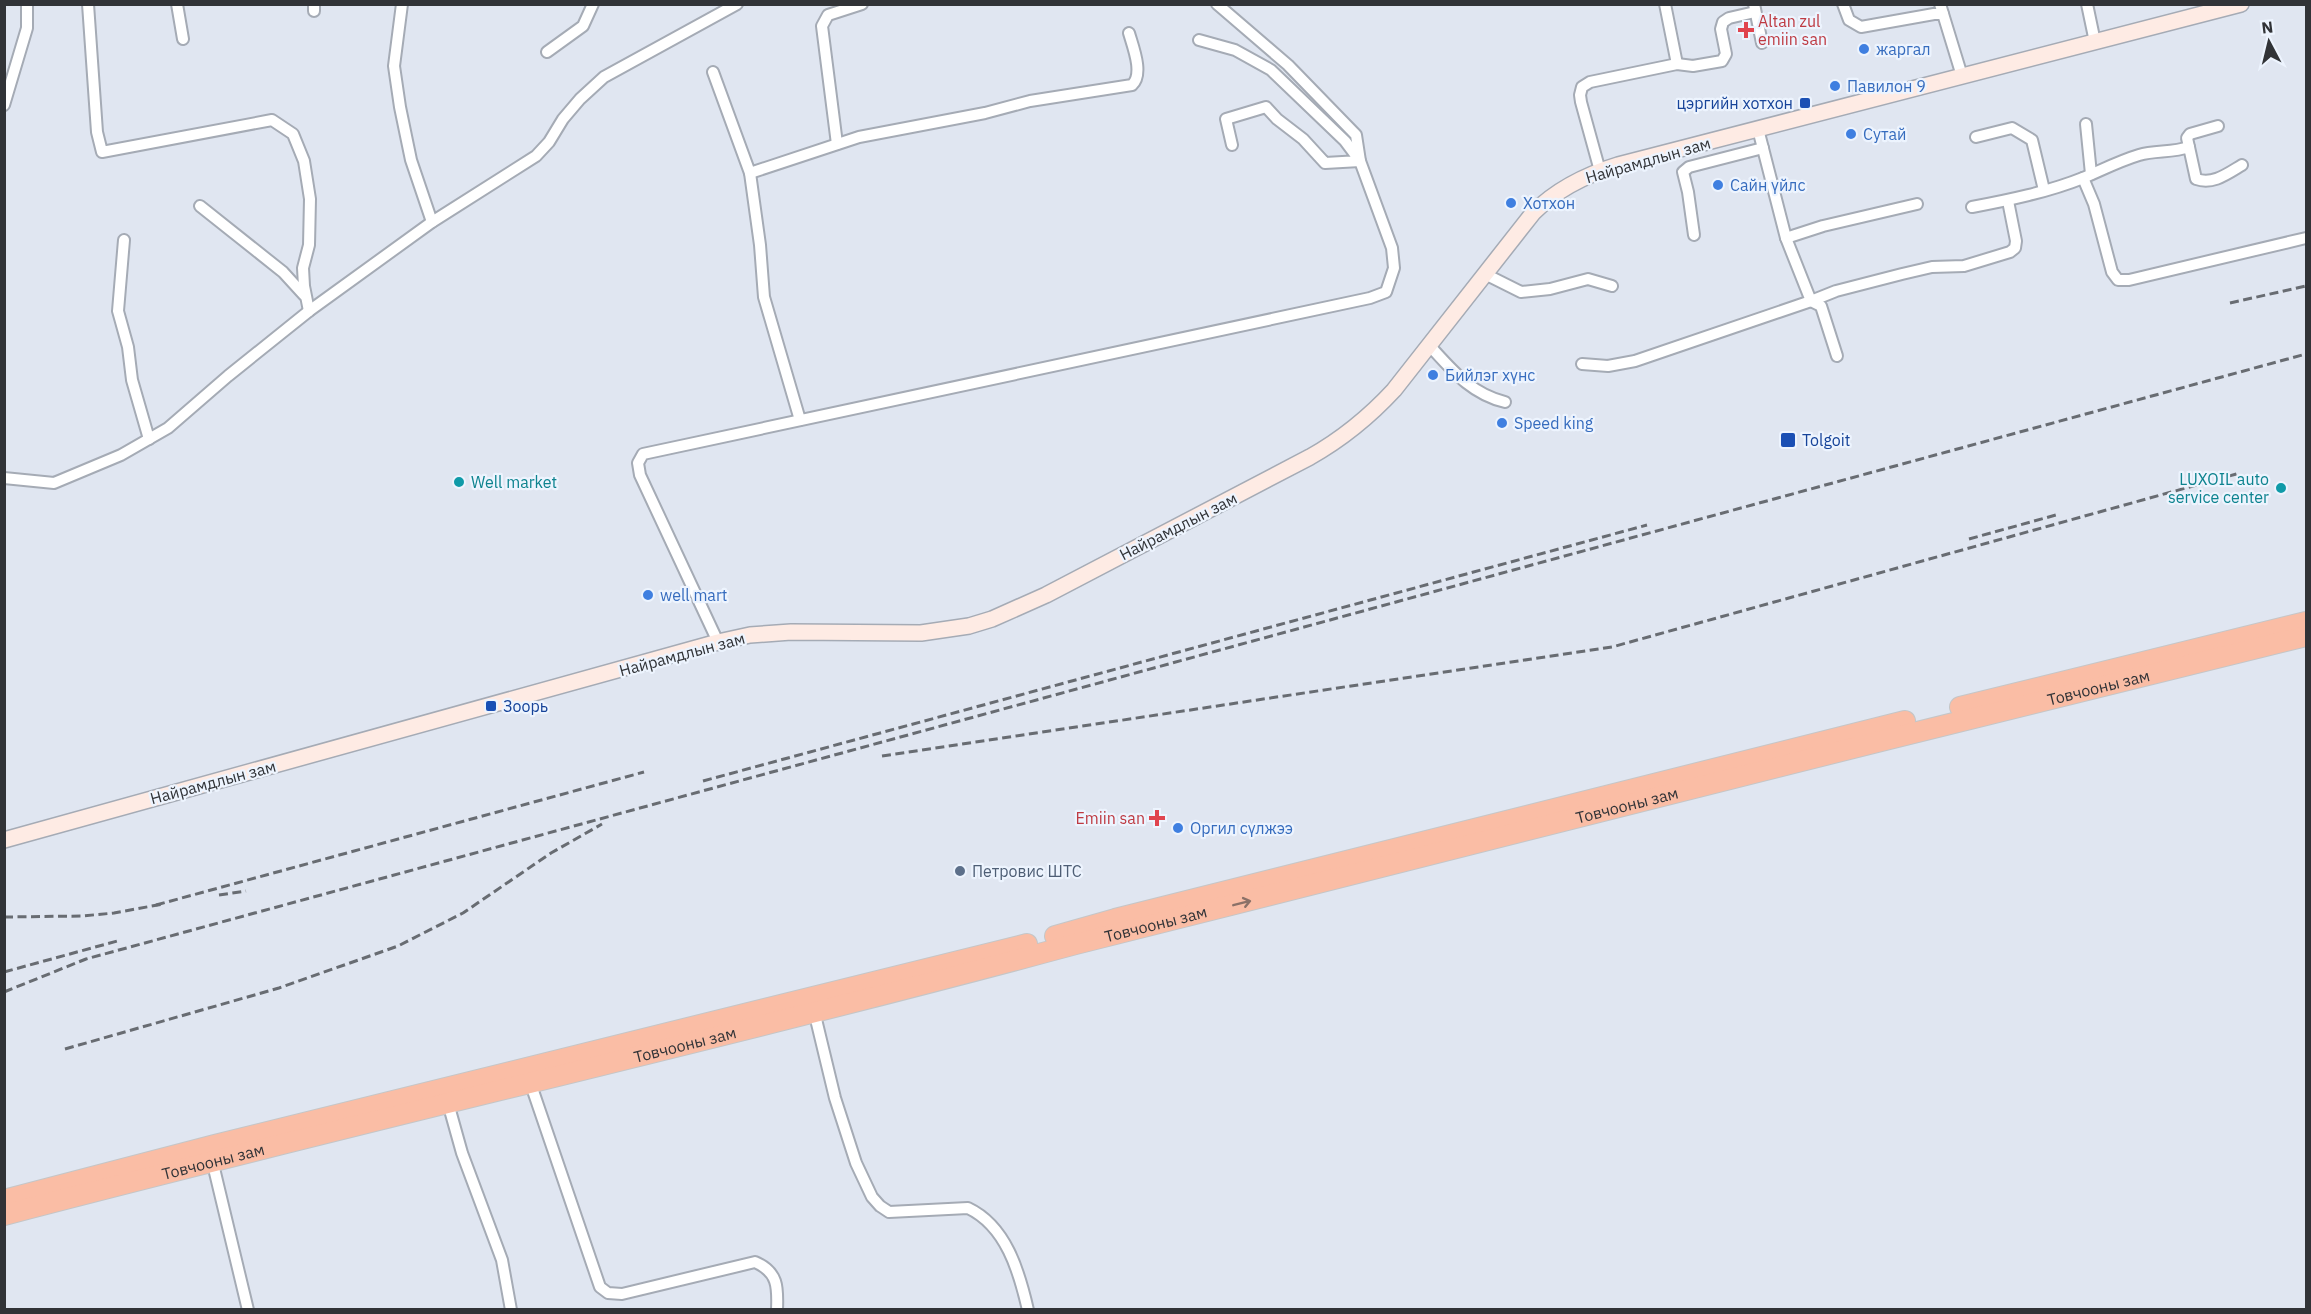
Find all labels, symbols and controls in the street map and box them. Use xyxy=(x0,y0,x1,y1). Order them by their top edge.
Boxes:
place label: Altan zul emiin san xyxy=(1758,11,1827,49)
north arrow xyxy=(2239,12,2299,72)
text: N xyxy=(2260,16,2274,38)
marker: Altan zul emiin san xyxy=(1739,23,1753,37)
place label: жаргал xyxy=(1876,39,1930,59)
marker: жаргал xyxy=(1857,42,1871,56)
place label: Павилон 9 xyxy=(1847,76,1926,96)
marker: Павилон 9 xyxy=(1828,79,1842,93)
place label: цэргийн хотхон xyxy=(1676,93,1793,113)
marker: цэргийн хотхон xyxy=(1798,96,1812,110)
place label: Сутай xyxy=(1863,124,1906,144)
marker: Сутай xyxy=(1844,127,1858,141)
street label: Найрамдлын зам xyxy=(1583,133,1713,187)
place label: Сайн үйлс xyxy=(1730,175,1805,195)
marker: Сайн үйлс xyxy=(1711,178,1725,192)
place label: Хотхон xyxy=(1523,193,1575,213)
marker: Хотхон xyxy=(1504,196,1518,210)
place label: Бийлэг хүнс xyxy=(1445,365,1535,385)
marker: Бийлэг хүнс xyxy=(1426,368,1440,382)
place label: Speed king xyxy=(1514,413,1594,433)
marker: Speed king xyxy=(1495,416,1509,430)
place label: Tolgoit xyxy=(1802,430,1850,450)
marker: Tolgoit xyxy=(1779,431,1797,449)
place label: LUXOIL auto service center xyxy=(2168,469,2269,507)
place label: Well market xyxy=(471,472,557,492)
marker: Well market xyxy=(452,475,466,489)
marker: LUXOIL auto service center xyxy=(2274,481,2288,495)
street label: Найрамдлын зам xyxy=(1116,488,1240,564)
place label: well mart xyxy=(660,585,727,605)
marker: well mart xyxy=(641,588,655,602)
street label: Найрамдлын зам xyxy=(617,628,747,680)
street label: Товчооны зам xyxy=(2045,665,2152,710)
place label: Зоорь xyxy=(503,696,548,716)
marker: Зоорь xyxy=(484,699,498,713)
street label: Найрамдлын зам xyxy=(148,756,278,808)
street label: Товчооны зам xyxy=(1574,783,1680,828)
place label: Emiin san xyxy=(1075,808,1145,828)
marker: Emiin san xyxy=(1150,811,1164,825)
place label: Оргил сүлжээ xyxy=(1190,818,1293,838)
marker: Оргил сүлжээ xyxy=(1171,821,1185,835)
place label: Петровис ШТС xyxy=(972,861,1082,881)
marker: Петровис ШТС xyxy=(953,864,967,878)
one-way arrow xyxy=(1232,896,1251,908)
street label: Товчооны зам xyxy=(1102,901,1209,946)
street label: Товчооны зам xyxy=(632,1022,738,1067)
street label: Товчооны зам xyxy=(160,1139,267,1184)

